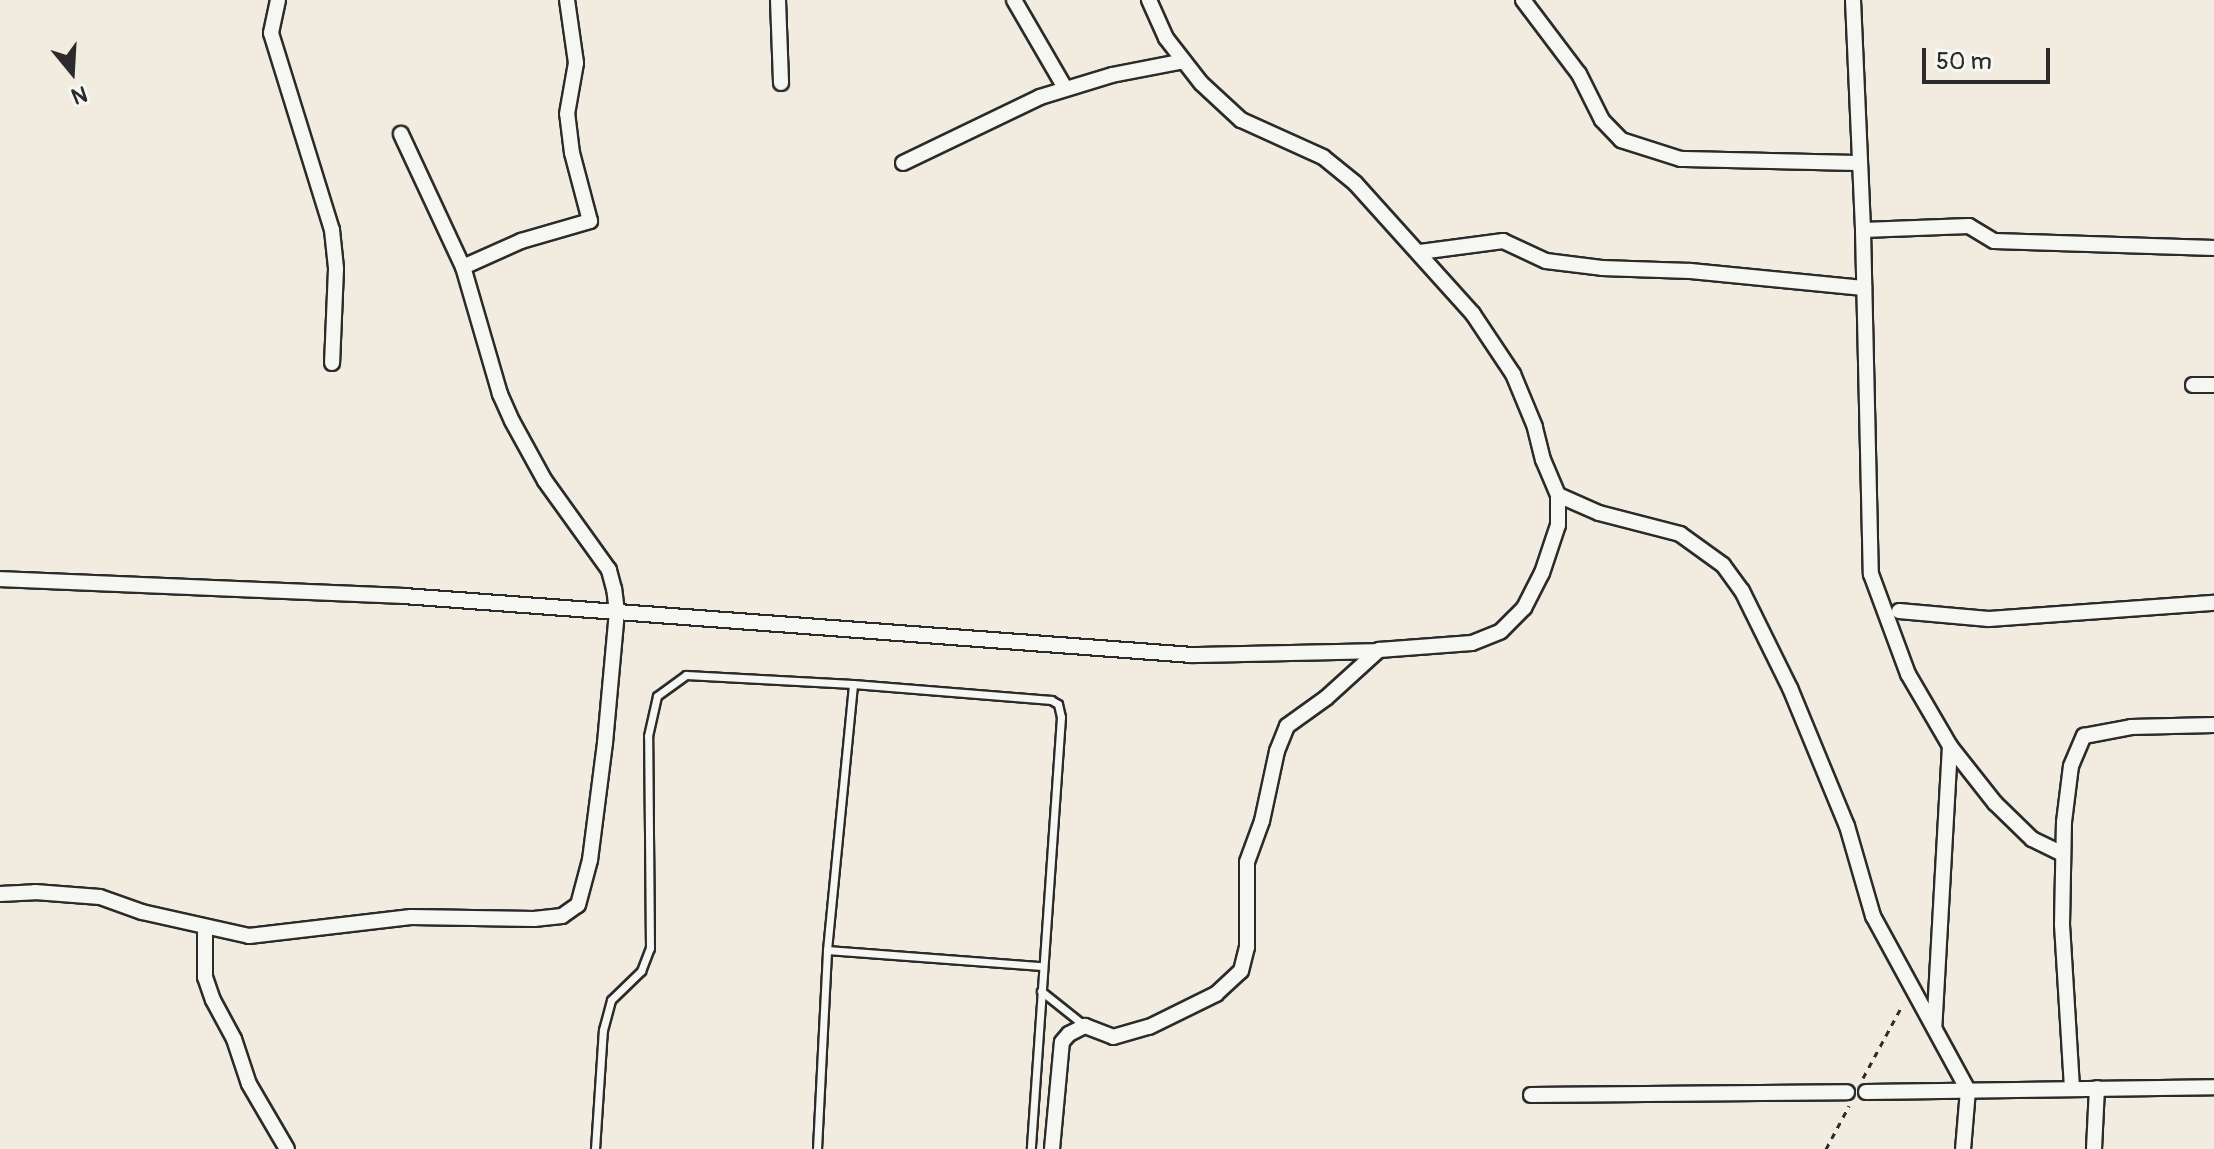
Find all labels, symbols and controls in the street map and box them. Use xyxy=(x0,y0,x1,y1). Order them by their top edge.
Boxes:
north arrow xyxy=(32,32,112,112)
scale bar xyxy=(1926,32,2054,82)
text: 50 m xyxy=(1936,47,1992,76)
text: N xyxy=(68,79,91,110)

